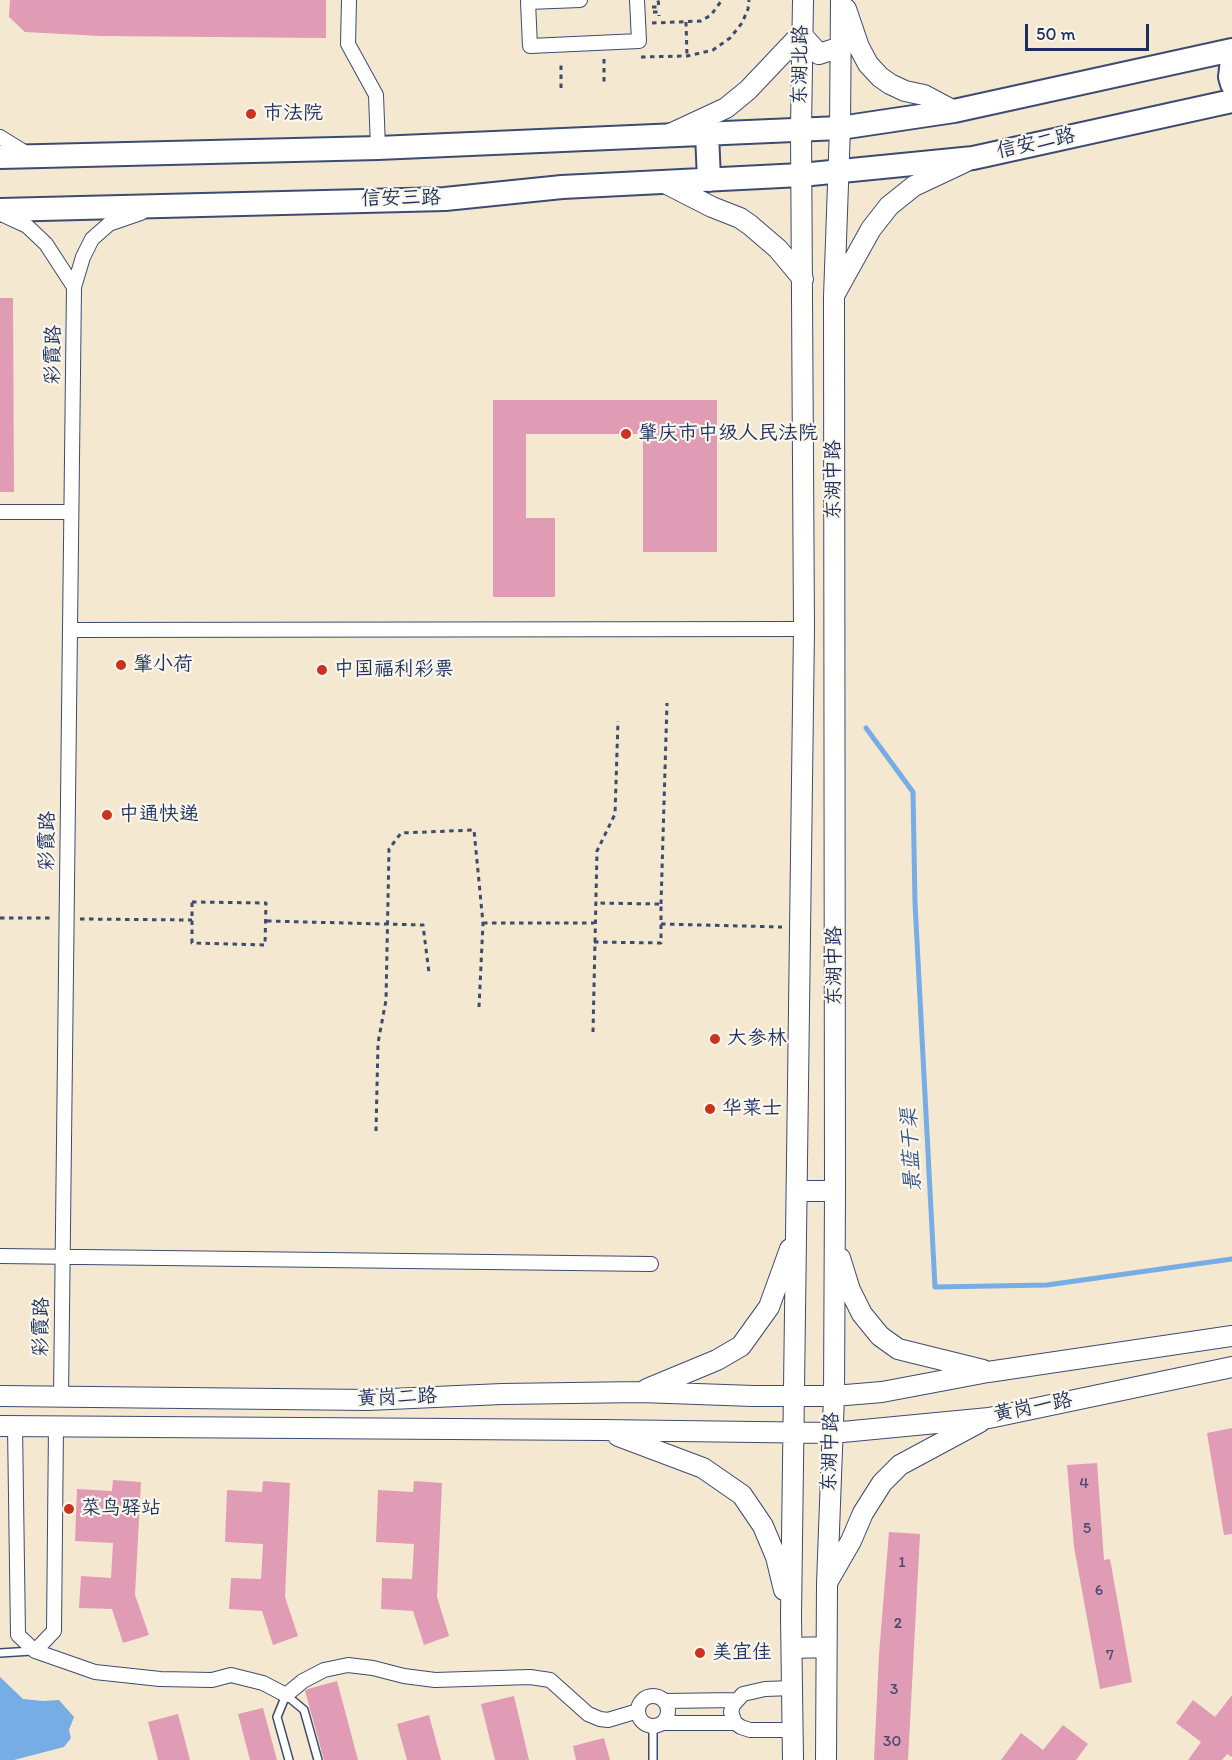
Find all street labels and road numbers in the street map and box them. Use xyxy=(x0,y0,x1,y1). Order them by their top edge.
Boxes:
street label: 东湖北路 xyxy=(788,25,814,105)
street label: 信安二路 xyxy=(994,124,1078,164)
street label: 信安三路 xyxy=(361,186,441,212)
street label: 彩霞路 xyxy=(41,325,67,385)
street label: 东湖中路 xyxy=(822,440,846,520)
street label: 彩霞路 xyxy=(35,811,61,871)
street label: 东湖中路 xyxy=(823,926,847,1006)
street label: 彩霞路 xyxy=(29,1297,55,1357)
street label: 黄岗二路 xyxy=(357,1385,437,1411)
street label: 黄岗一路 xyxy=(991,1389,1075,1427)
street label: 东湖中路 xyxy=(818,1412,844,1492)

